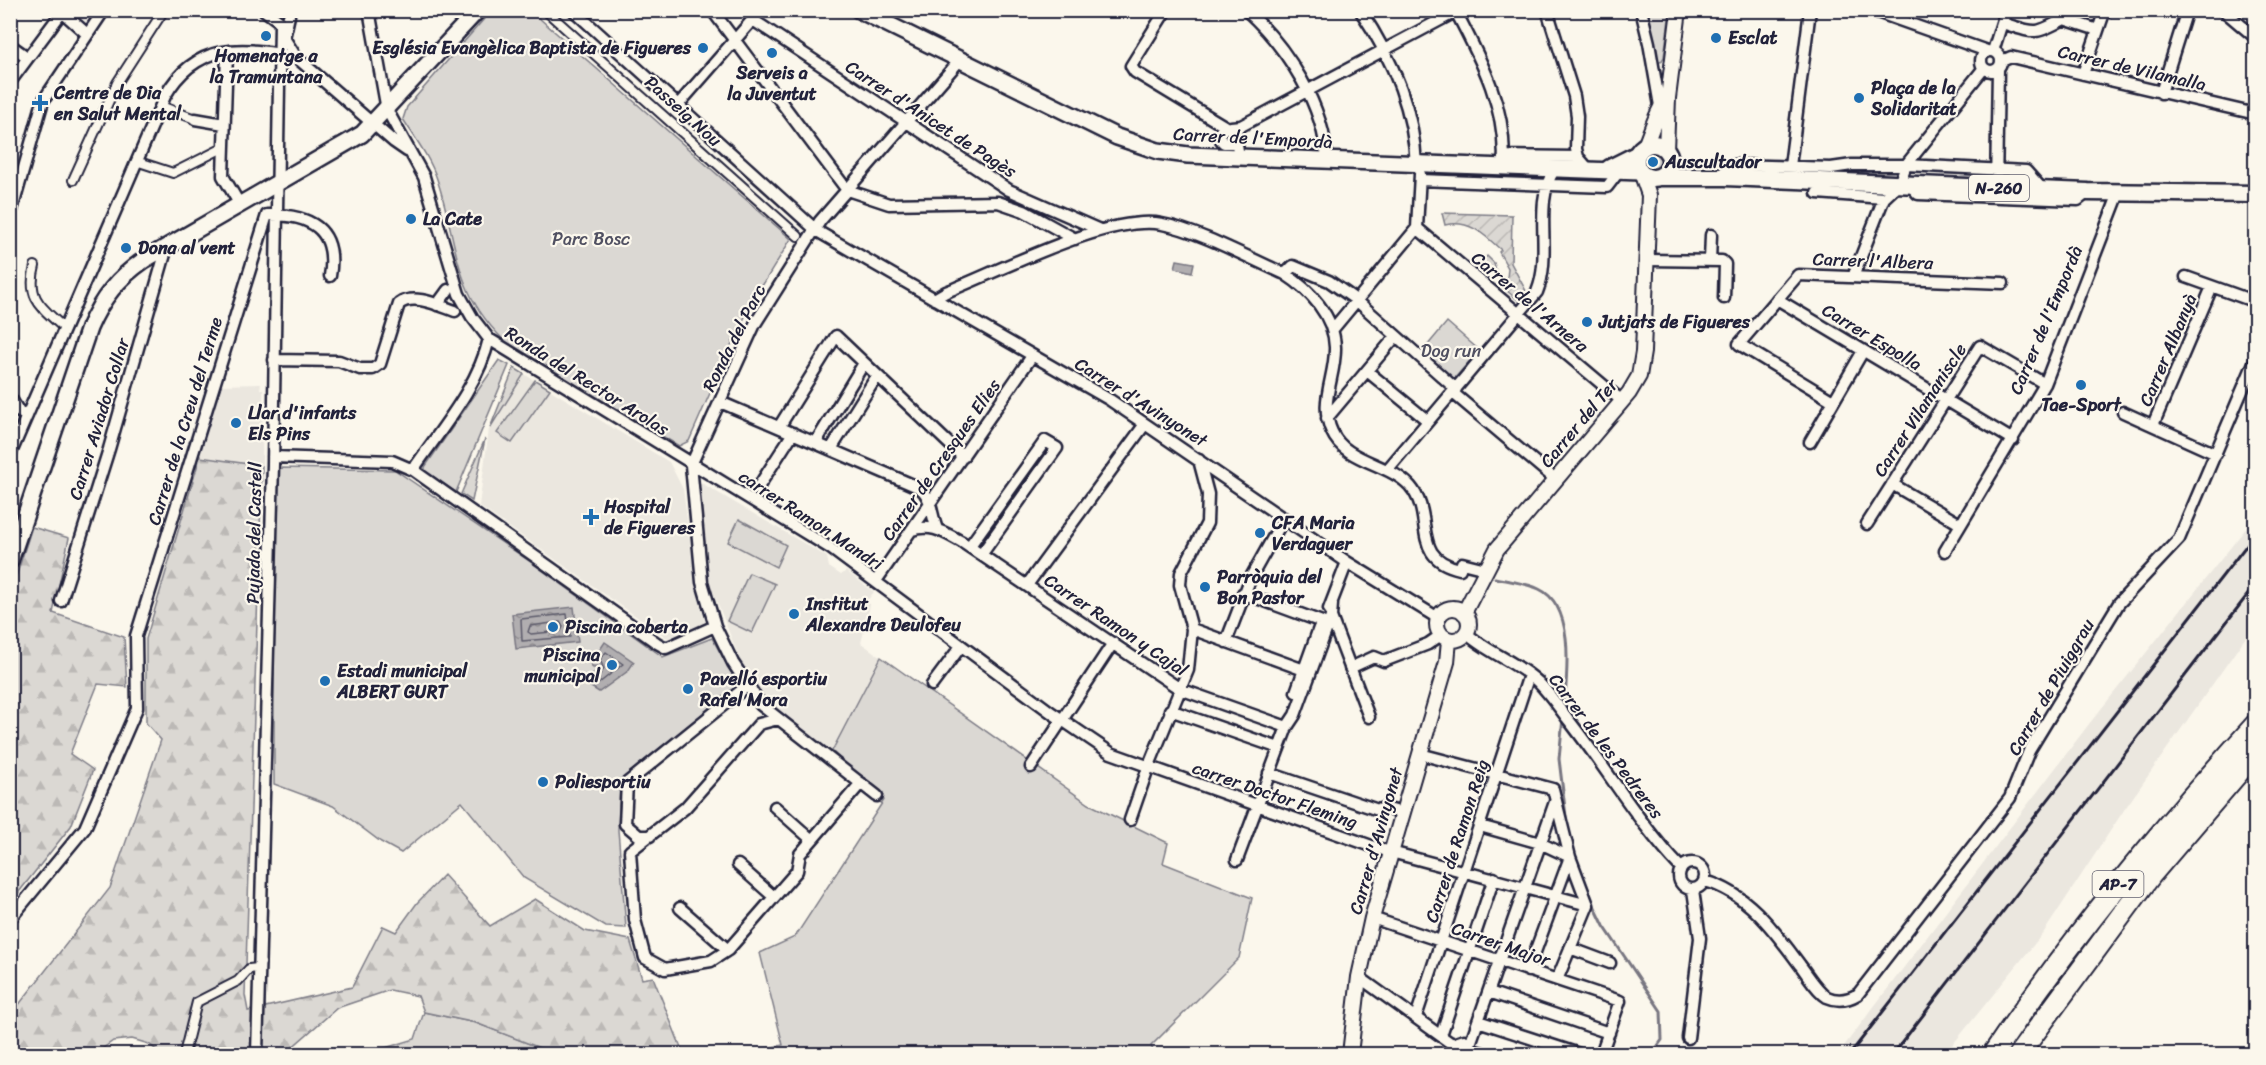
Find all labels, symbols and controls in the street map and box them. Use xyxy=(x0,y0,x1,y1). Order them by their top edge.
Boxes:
place label: Esclat xyxy=(1728,22,1777,54)
marker: Homenatge a la Tramuntana xyxy=(259,29,273,43)
marker: Esclat xyxy=(1709,31,1723,45)
place label: Església Evangèlica Baptista de Figueres xyxy=(372,32,692,64)
street label: Carrer de Vilamalla xyxy=(2055,35,2209,101)
place label: Homenatge a la Tramuntana xyxy=(209,40,323,93)
marker: Església Evangèlica Baptista de Figueres xyxy=(696,41,710,55)
marker: Serveis a la Juventut xyxy=(765,46,779,60)
street label: Carrer d'Anicet de Pagès xyxy=(839,51,1024,187)
place label: Serveis a la Juventut xyxy=(726,57,817,110)
street label: Passeig Nou xyxy=(637,67,730,155)
place label: Plaça de la Solidaritat xyxy=(1870,72,1957,125)
place label: Centre de Dia en Salut Mental xyxy=(53,77,182,130)
marker: Plaça de la Solidaritat xyxy=(1852,91,1866,105)
marker: Centre de Dia en Salut Mental xyxy=(31,94,49,112)
street label: Carrer de l'Empordà xyxy=(1173,118,1333,158)
place label: Auscultador xyxy=(1664,146,1763,178)
marker: Auscultador xyxy=(1646,155,1660,169)
road number: N-260 xyxy=(1969,175,2029,201)
place label: La Cate xyxy=(423,203,482,235)
marker: La Cate xyxy=(404,212,418,226)
park label: Parc Bosc xyxy=(552,223,630,255)
place label: Dona al vent xyxy=(138,232,235,264)
street label: Carrer de l'Empordà xyxy=(2000,240,2092,400)
marker: Dona al vent xyxy=(119,241,133,255)
street label: Carrer de l'Arnera xyxy=(1464,243,1597,362)
street label: Carrer l'Albera xyxy=(1812,243,1935,279)
street label: Ronda del Parc xyxy=(693,278,775,398)
street label: Carrer Albanyà xyxy=(2130,288,2206,412)
street label: Carrer Espolla xyxy=(1816,294,1928,380)
place label: Jutjats de Figueres xyxy=(1598,306,1751,338)
street label: Carrer de la Creu del Terme xyxy=(138,313,232,529)
marker: Jutjats de Figueres xyxy=(1580,315,1594,329)
street label: Ronda del Rector Arolas xyxy=(498,317,676,445)
street label: Carrer Aviador Collar xyxy=(59,332,139,504)
park label: Dog run xyxy=(1421,335,1481,367)
street label: Carrer Vilamaniscle xyxy=(1865,337,1975,483)
street label: Carrer d'Avinyonet xyxy=(1068,348,1214,456)
street label: Carrer del Ter xyxy=(1532,370,1627,475)
street label: Carrer de Cresques Elies xyxy=(873,372,1010,548)
marker: Tae-Sport xyxy=(2074,378,2088,392)
place label: Tae-Sport xyxy=(2041,389,2122,421)
place label: Llar d'infants Els Pins xyxy=(248,397,357,450)
marker: Llar d'infants Els Pins xyxy=(229,416,243,430)
street label: Pujada del Castell xyxy=(237,461,271,604)
street label: carrer Ramon Mandri xyxy=(732,461,891,580)
place label: Hospital de Figueres xyxy=(603,491,696,544)
place label: CFA Maria Verdaguer xyxy=(1271,507,1355,560)
marker: Hospital de Figueres xyxy=(582,508,600,526)
marker: CFA Maria Verdaguer xyxy=(1253,526,1267,540)
place label: Parròquia del Bon Pastor xyxy=(1217,561,1323,614)
street label: Carrer Ramon y Cajal xyxy=(1037,565,1195,686)
marker: Parròquia del Bon Pastor xyxy=(1198,580,1212,594)
place label: Institut Alexandre Deulofeu xyxy=(805,588,961,641)
marker: Institut Alexandre Deulofeu xyxy=(787,607,801,621)
place label: Piscina coberta xyxy=(565,611,689,643)
street label: Carrer de Piuiggrau xyxy=(1999,612,2104,762)
marker: Piscina coberta xyxy=(546,620,560,634)
place label: Piscina municipal xyxy=(523,639,601,692)
place label: Estadi municipal ALBERT GURT xyxy=(336,655,468,708)
marker: Piscina municipal xyxy=(605,658,619,672)
place label: Pavelló esportiu Rafel Mora xyxy=(699,663,827,716)
street label: Carrer de les Pedreres xyxy=(1540,666,1672,827)
marker: Estadi municipal ALBERT GURT xyxy=(318,674,332,688)
marker: Pavelló esportiu Rafel Mora xyxy=(681,682,695,696)
street label: carrer Doctor Fleming xyxy=(1188,752,1362,838)
street label: Carrer de Ramon Reig xyxy=(1415,755,1499,927)
street label: Carrer d'Avinyonet xyxy=(1340,763,1412,918)
place label: Poliesportiu xyxy=(555,766,651,798)
marker: Poliesportiu xyxy=(536,775,550,789)
road number: AP-7 xyxy=(2092,871,2144,897)
street label: Carrer Major xyxy=(1447,912,1556,976)

